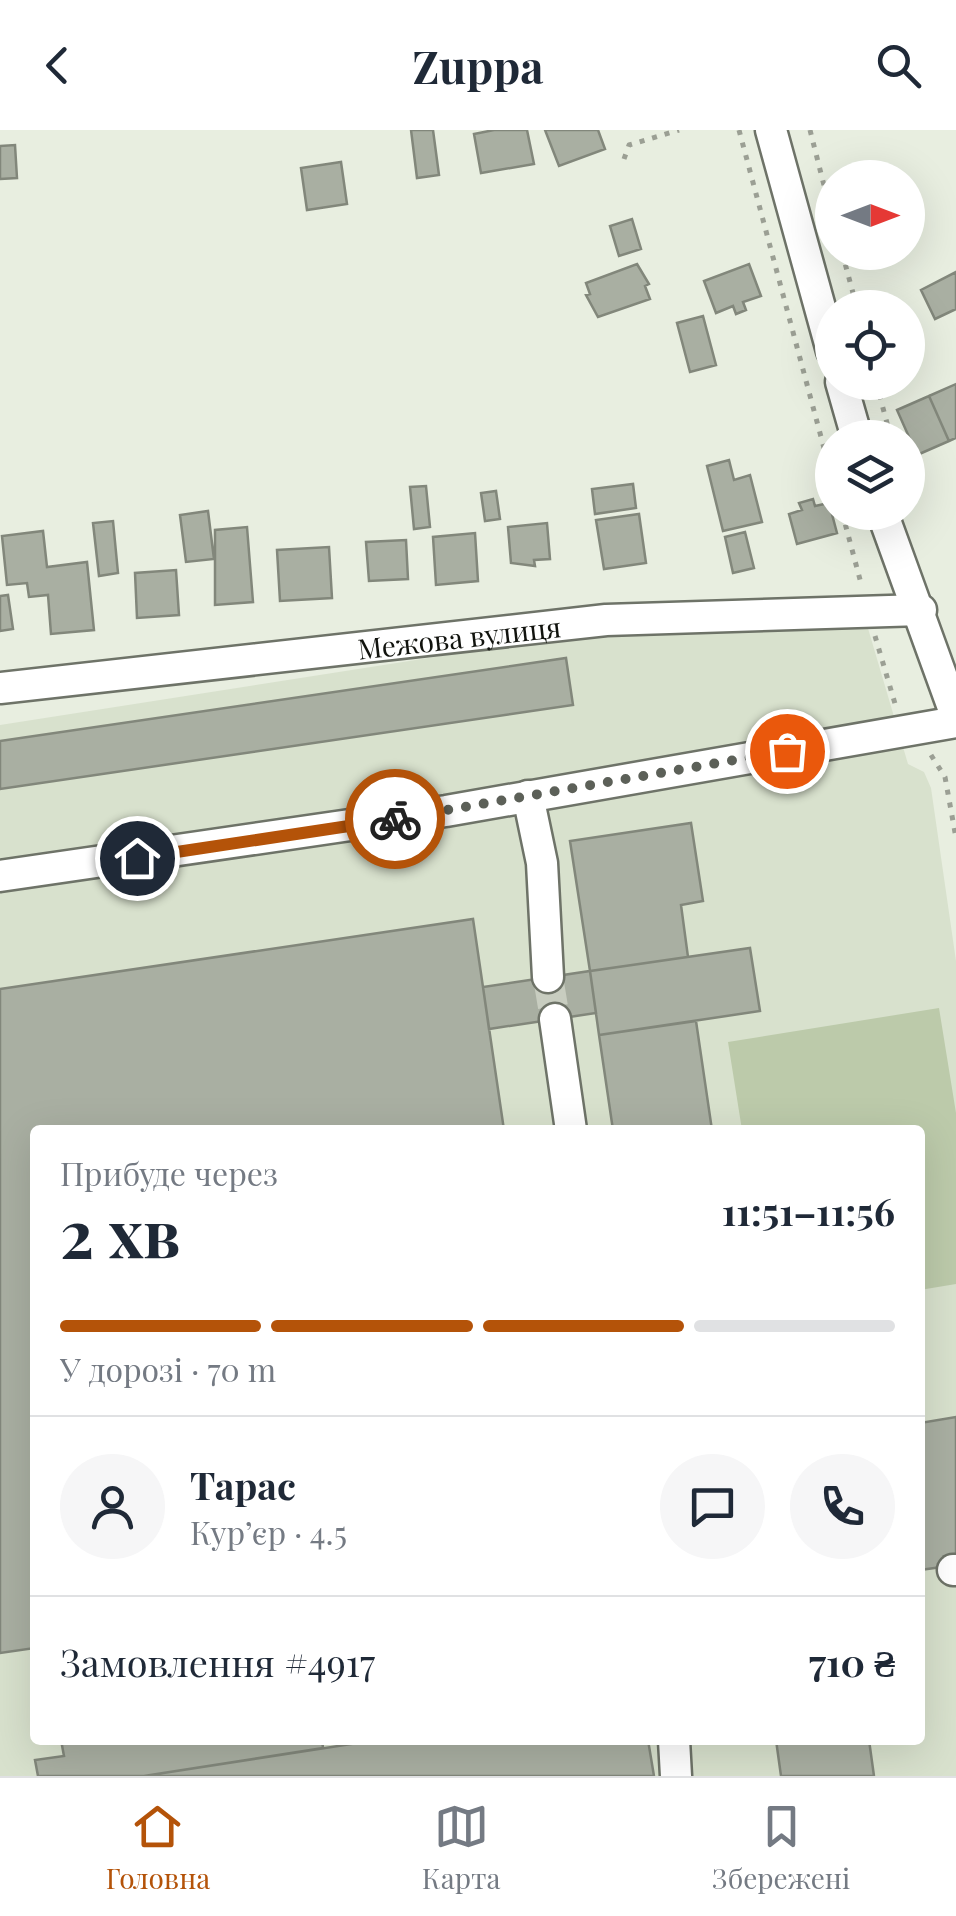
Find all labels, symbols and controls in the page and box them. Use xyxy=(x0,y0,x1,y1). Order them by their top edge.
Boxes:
text: Zuppa xyxy=(412,35,544,95)
icon: back xyxy=(30,38,85,93)
icon: search xyxy=(871,38,926,93)
north arrow xyxy=(815,160,925,270)
map controls xyxy=(815,160,925,530)
button: locate xyxy=(815,290,925,400)
button: layers xyxy=(815,420,925,530)
street label: Межова вулиця xyxy=(356,607,563,666)
pin xyxy=(745,709,830,794)
icon: bag xyxy=(760,724,815,779)
courier xyxy=(345,769,445,869)
icon: bike xyxy=(368,792,423,847)
pin xyxy=(95,816,180,901)
icon: home xyxy=(110,831,165,886)
text: Прибуде через xyxy=(60,1151,278,1194)
text: 11:51–11:56 xyxy=(722,1185,895,1236)
text: 2 хв xyxy=(60,1188,181,1274)
text: У дорозі · 70 m xyxy=(60,1347,276,1390)
button: person xyxy=(60,1454,165,1559)
button: chat xyxy=(660,1454,765,1559)
button: phone xyxy=(790,1454,895,1559)
text: Тарас xyxy=(190,1459,296,1510)
text: Кур’єр · 4.5 xyxy=(190,1510,347,1553)
text: Замовлення #4917 xyxy=(60,1636,375,1687)
text: 710 ₴ xyxy=(809,1636,895,1687)
tab: Головна xyxy=(106,1799,210,1896)
tab: Карта xyxy=(422,1799,500,1896)
tab: Збережені xyxy=(712,1799,850,1896)

